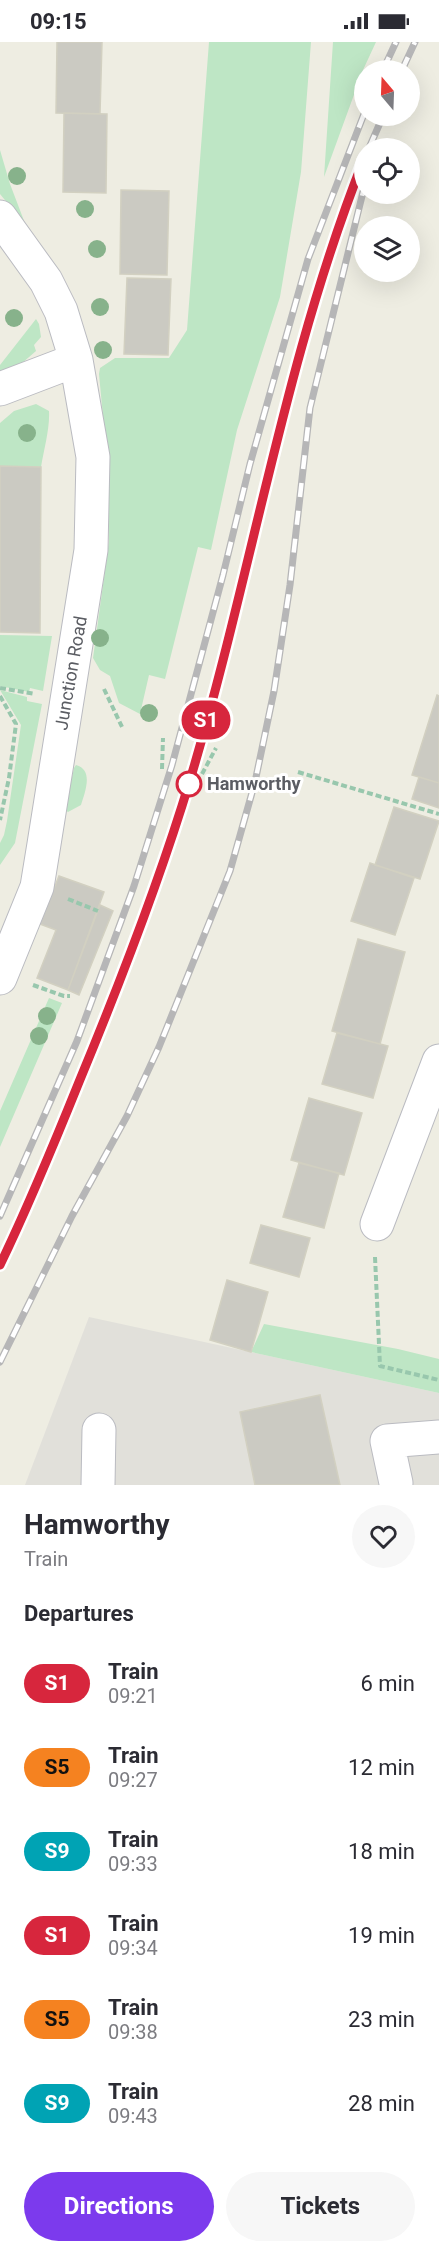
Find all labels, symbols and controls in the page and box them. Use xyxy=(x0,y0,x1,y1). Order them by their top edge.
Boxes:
text: 09:15 xyxy=(30,9,87,34)
north arrow xyxy=(354,60,420,126)
map controls xyxy=(354,60,420,282)
button: locate xyxy=(354,138,420,204)
button: layers xyxy=(354,216,420,282)
street label: Junction Road xyxy=(50,614,91,732)
line badge: S1 xyxy=(179,700,233,740)
text: S1 xyxy=(194,708,218,732)
marker: Hamworthy xyxy=(176,771,202,797)
place label: Hamworthy xyxy=(207,773,302,794)
button: heart xyxy=(352,1505,415,1568)
text: Hamworthy xyxy=(24,1508,170,1541)
text: Train xyxy=(24,1547,68,1571)
text: Departures xyxy=(24,1601,134,1626)
text: Train xyxy=(108,1659,159,1684)
text: S1 xyxy=(45,1671,69,1695)
text: 6 min xyxy=(360,1671,415,1696)
text: 09:21 xyxy=(108,1684,158,1708)
text: Train xyxy=(108,1743,159,1768)
text: S5 xyxy=(45,1755,69,1779)
text: 12 min xyxy=(348,1755,415,1780)
text: 09:27 xyxy=(108,1768,158,1792)
text: Train xyxy=(108,1827,159,1852)
text: S9 xyxy=(45,1839,69,1863)
text: 18 min xyxy=(348,1839,415,1864)
text: 09:33 xyxy=(108,1852,158,1876)
text: Train xyxy=(108,1911,159,1936)
text: S1 xyxy=(45,1923,69,1947)
text: 19 min xyxy=(348,1923,415,1948)
text: 09:34 xyxy=(108,1936,158,1960)
text: Train xyxy=(108,1995,159,2020)
text: S5 xyxy=(45,2007,69,2031)
text: 23 min xyxy=(348,2007,415,2032)
text: 09:38 xyxy=(108,2020,158,2044)
text: Train xyxy=(108,2079,159,2104)
text: S9 xyxy=(45,2091,69,2115)
text: 28 min xyxy=(348,2091,415,2116)
text: 09:43 xyxy=(108,2104,158,2128)
button: Directions xyxy=(24,2172,214,2241)
button: Tickets xyxy=(226,2172,415,2241)

